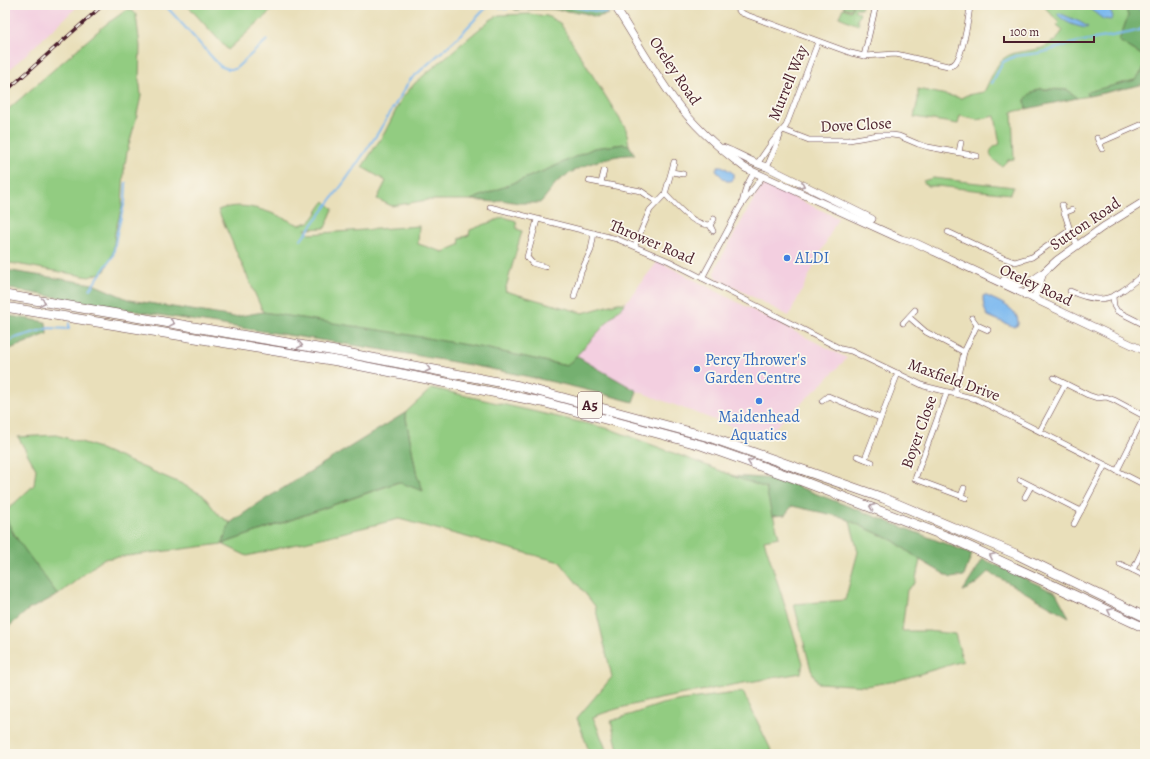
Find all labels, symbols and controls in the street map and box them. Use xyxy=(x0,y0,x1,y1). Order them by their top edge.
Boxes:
scale bar xyxy=(1004,18,1094,44)
text: 100 m xyxy=(1010,24,1039,40)
street label: Oteley Road xyxy=(644,32,706,110)
street label: Murrell Way xyxy=(763,41,814,124)
street label: Dove Close xyxy=(820,112,892,138)
one-way arrow xyxy=(798,180,805,188)
street label: Sutton Road xyxy=(1045,192,1125,256)
street label: Thrower Road xyxy=(606,214,698,270)
place label: ALDI xyxy=(794,247,829,269)
marker: ALDI xyxy=(782,253,792,263)
street label: Oteley Road xyxy=(996,259,1076,312)
one-way arrow xyxy=(40,297,47,306)
one-way arrow xyxy=(169,319,175,327)
one-way arrow xyxy=(297,340,303,349)
place label: Percy Thrower's Garden Centre xyxy=(705,349,806,389)
street label: Maxfield Drive xyxy=(905,353,1003,407)
one-way arrow xyxy=(425,364,431,372)
marker: Percy Thrower's Garden Centre xyxy=(692,364,702,374)
road number: A5 xyxy=(578,392,602,418)
street label: Boyer Close xyxy=(896,393,942,471)
marker: Maidenhead Aquatics xyxy=(754,396,764,406)
place label: Maidenhead Aquatics xyxy=(718,406,800,446)
one-way arrow xyxy=(746,459,753,467)
one-way arrow xyxy=(868,504,875,512)
one-way arrow xyxy=(989,553,996,561)
one-way arrow xyxy=(1106,608,1114,616)

